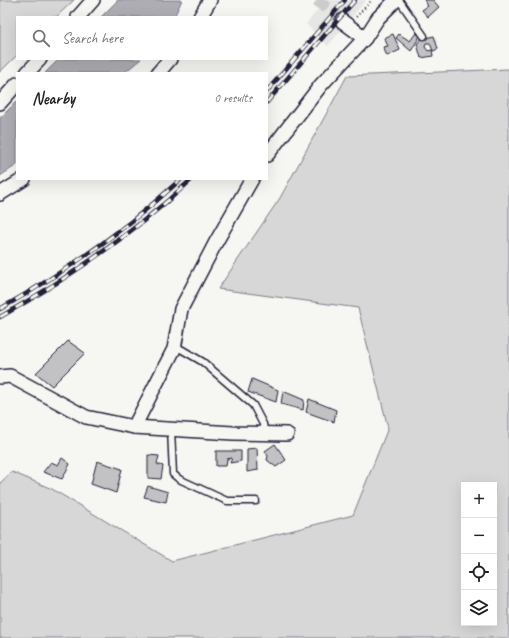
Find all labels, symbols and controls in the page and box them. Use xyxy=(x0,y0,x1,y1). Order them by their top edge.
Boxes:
search box xyxy=(16,16,268,60)
icon: search xyxy=(30,27,52,49)
text: Search here xyxy=(62,29,123,48)
text: Nearby xyxy=(32,88,75,109)
text: 0 results xyxy=(214,90,252,106)
map controls xyxy=(461,482,497,626)
button: + xyxy=(461,482,497,518)
button: − xyxy=(461,518,497,554)
button: locate xyxy=(461,554,497,590)
button: layers xyxy=(461,590,497,626)

